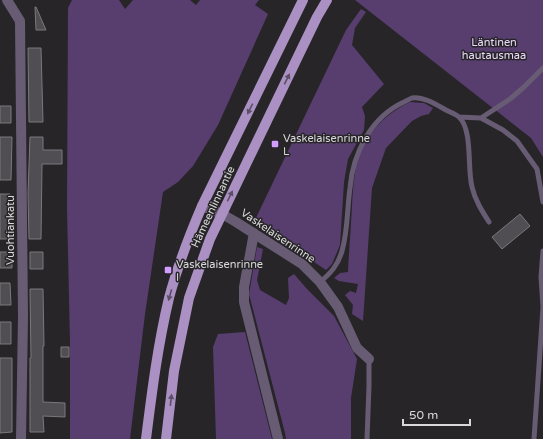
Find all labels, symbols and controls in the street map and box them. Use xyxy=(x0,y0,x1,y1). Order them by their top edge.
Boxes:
park label: Läntinen hautausmaa xyxy=(462,36,526,62)
one-way arrow xyxy=(284,73,290,85)
one-way arrow xyxy=(247,104,253,115)
place label: Vaskelaisenrinne L xyxy=(283,132,370,158)
marker: Vaskelaisenrinne L xyxy=(270,139,280,149)
street label: Hämeenlinnantie xyxy=(188,164,238,250)
one-way arrow xyxy=(227,190,233,202)
street label: Vuohtiankatu xyxy=(4,195,17,265)
street label: Vaskelaisenrinne xyxy=(238,206,318,266)
place label: Vaskelaisenrinne I xyxy=(176,258,263,284)
marker: Vaskelaisenrinne I xyxy=(163,265,173,275)
one-way arrow xyxy=(167,289,173,301)
one-way arrow xyxy=(168,394,174,406)
scale bar xyxy=(403,401,470,427)
text: 50 m xyxy=(409,408,438,422)

